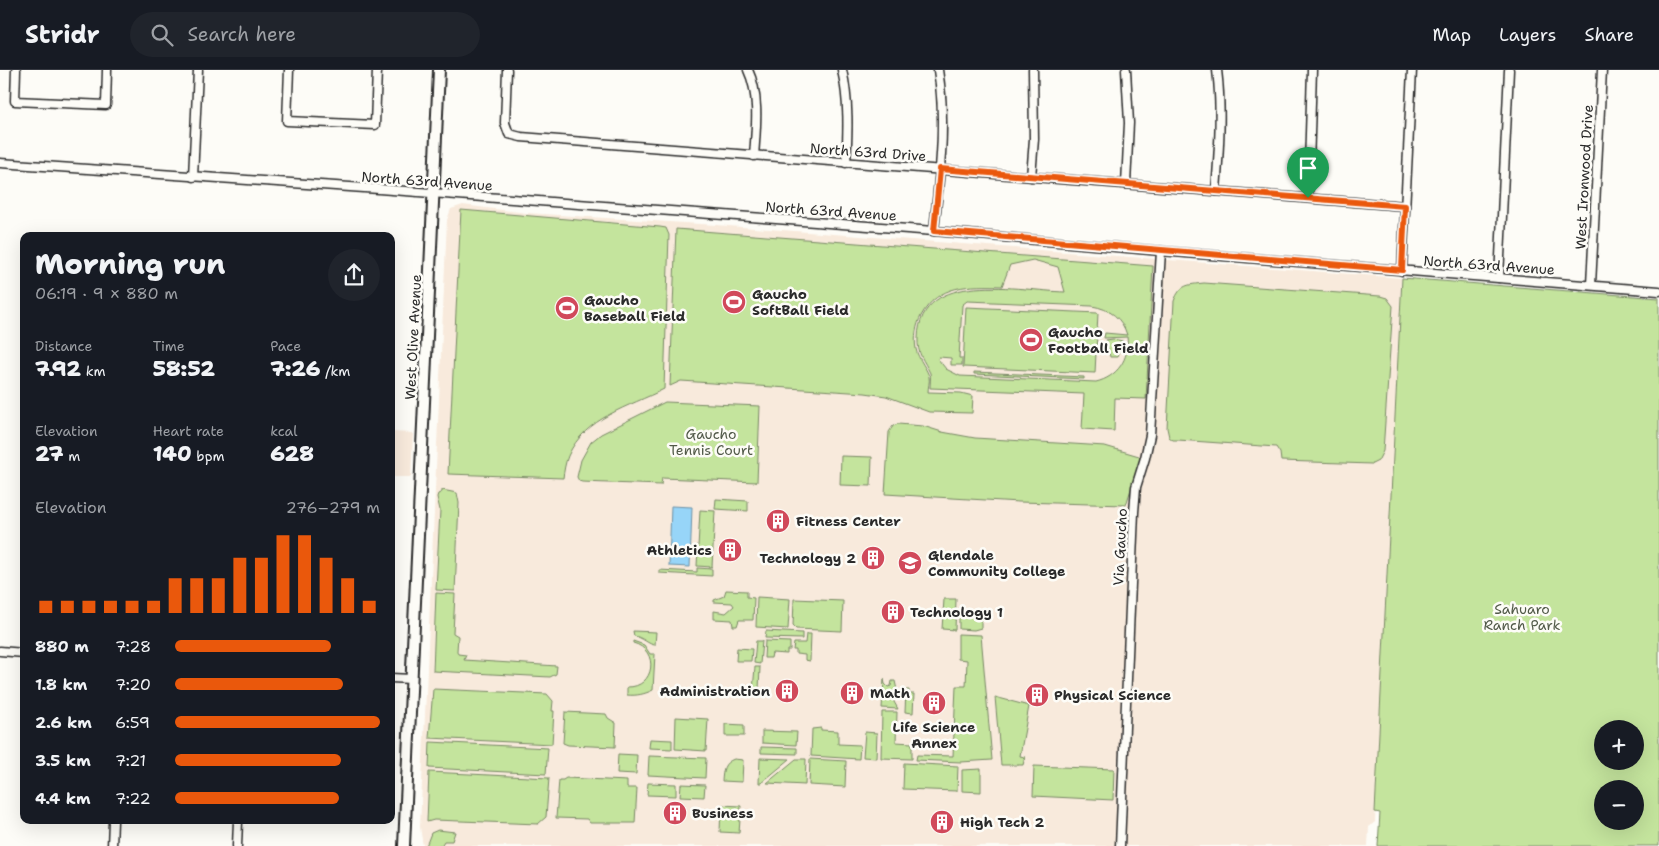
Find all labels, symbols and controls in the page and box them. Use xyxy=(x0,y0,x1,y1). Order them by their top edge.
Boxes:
search box xyxy=(130,12,480,57)
text: Stridr xyxy=(25,19,100,51)
icon: search xyxy=(148,21,176,49)
text: Search here xyxy=(188,22,296,47)
text: Map xyxy=(1433,23,1471,47)
text: Layers xyxy=(1499,23,1556,47)
text: Share xyxy=(1584,23,1634,47)
street label: West Ironwood Drive xyxy=(1571,104,1597,250)
street label: North 63rd Drive xyxy=(809,139,927,165)
pin xyxy=(1287,147,1329,198)
icon: arrive xyxy=(1294,154,1322,182)
street label: North 63rd Avenue xyxy=(361,167,493,195)
street label: North 63rd Avenue xyxy=(765,197,897,225)
text: Morning run xyxy=(35,245,225,283)
button: share xyxy=(328,249,380,301)
street label: North 63rd Avenue xyxy=(1423,251,1555,279)
street label: West Olive Avenue xyxy=(401,274,425,400)
text: 06:19 · 9 × 880 m xyxy=(35,283,178,304)
place label: Gaucho SoftBall Field xyxy=(752,285,849,319)
sports icon: Gaucho SoftBall Field xyxy=(721,289,747,315)
place label: Gaucho Baseball Field xyxy=(584,291,686,325)
sports icon: Gaucho Baseball Field xyxy=(554,295,580,321)
place label: Gaucho Football Field xyxy=(1048,323,1149,357)
sports icon: Gaucho Football Field xyxy=(1018,327,1044,353)
text: Distance xyxy=(35,337,92,355)
text: Time xyxy=(153,337,185,355)
text: Pace xyxy=(270,337,301,355)
text: 7.92 xyxy=(35,355,81,383)
text: 58:52 xyxy=(153,355,215,383)
text: 7:26 xyxy=(270,355,320,383)
text: km xyxy=(81,362,106,380)
text: /km xyxy=(320,362,350,380)
text: Elevation xyxy=(35,422,98,440)
text: Heart rate xyxy=(153,422,224,440)
text: kcal xyxy=(270,422,298,440)
park label: Gaucho Tennis Court xyxy=(669,425,753,459)
text: 27 xyxy=(35,440,64,468)
text: 140 xyxy=(153,440,192,468)
text: 628 xyxy=(270,440,314,468)
text: m xyxy=(64,447,80,465)
text: bpm xyxy=(192,447,225,465)
text: Elevation xyxy=(35,497,107,518)
text: 276–279 m xyxy=(286,497,380,518)
building icon: Fitness Center xyxy=(765,508,791,534)
street label: Via Gaucho xyxy=(1109,508,1131,586)
place label: Fitness Center xyxy=(796,512,901,530)
building icon: Athletics xyxy=(717,537,743,563)
place label: Athletics xyxy=(646,541,712,559)
building icon: Technology 2 xyxy=(860,545,886,571)
place label: Glendale Community College xyxy=(928,546,1066,580)
place label: Technology 2 xyxy=(759,549,856,567)
school or university icon: Glendale Community College xyxy=(897,550,923,576)
building icon: Technology 1 xyxy=(880,599,906,625)
park label: Sahuaro Ranch Park xyxy=(1484,600,1560,634)
place label: Technology 1 xyxy=(910,603,1003,621)
text: 880 m xyxy=(35,636,89,657)
text: 7:28 xyxy=(115,636,151,657)
text: 1.8 km xyxy=(35,674,87,695)
text: 7:20 xyxy=(115,674,151,695)
building icon: Administration xyxy=(774,678,800,704)
building icon: Math xyxy=(839,680,865,706)
place label: Administration xyxy=(659,682,770,700)
building icon: Physical Science xyxy=(1024,682,1050,708)
place label: Math xyxy=(870,684,910,702)
place label: Physical Science xyxy=(1054,686,1171,704)
building icon: Life Science Annex xyxy=(921,690,947,716)
text: 2.6 km xyxy=(35,712,92,733)
text: 6:59 xyxy=(115,712,150,733)
place label: Life Science Annex xyxy=(893,718,975,752)
map controls xyxy=(1594,720,1644,830)
button: + xyxy=(1594,720,1644,770)
text: 3.5 km xyxy=(35,750,91,771)
text: 7:21 xyxy=(115,750,146,771)
button: − xyxy=(1594,780,1644,830)
text: 4.4 km xyxy=(35,788,91,809)
text: 7:22 xyxy=(115,788,151,809)
building icon: Business xyxy=(662,800,688,826)
place label: Business xyxy=(692,804,753,822)
building icon: High Tech 2 xyxy=(929,809,955,835)
place label: High Tech 2 xyxy=(960,813,1045,831)

